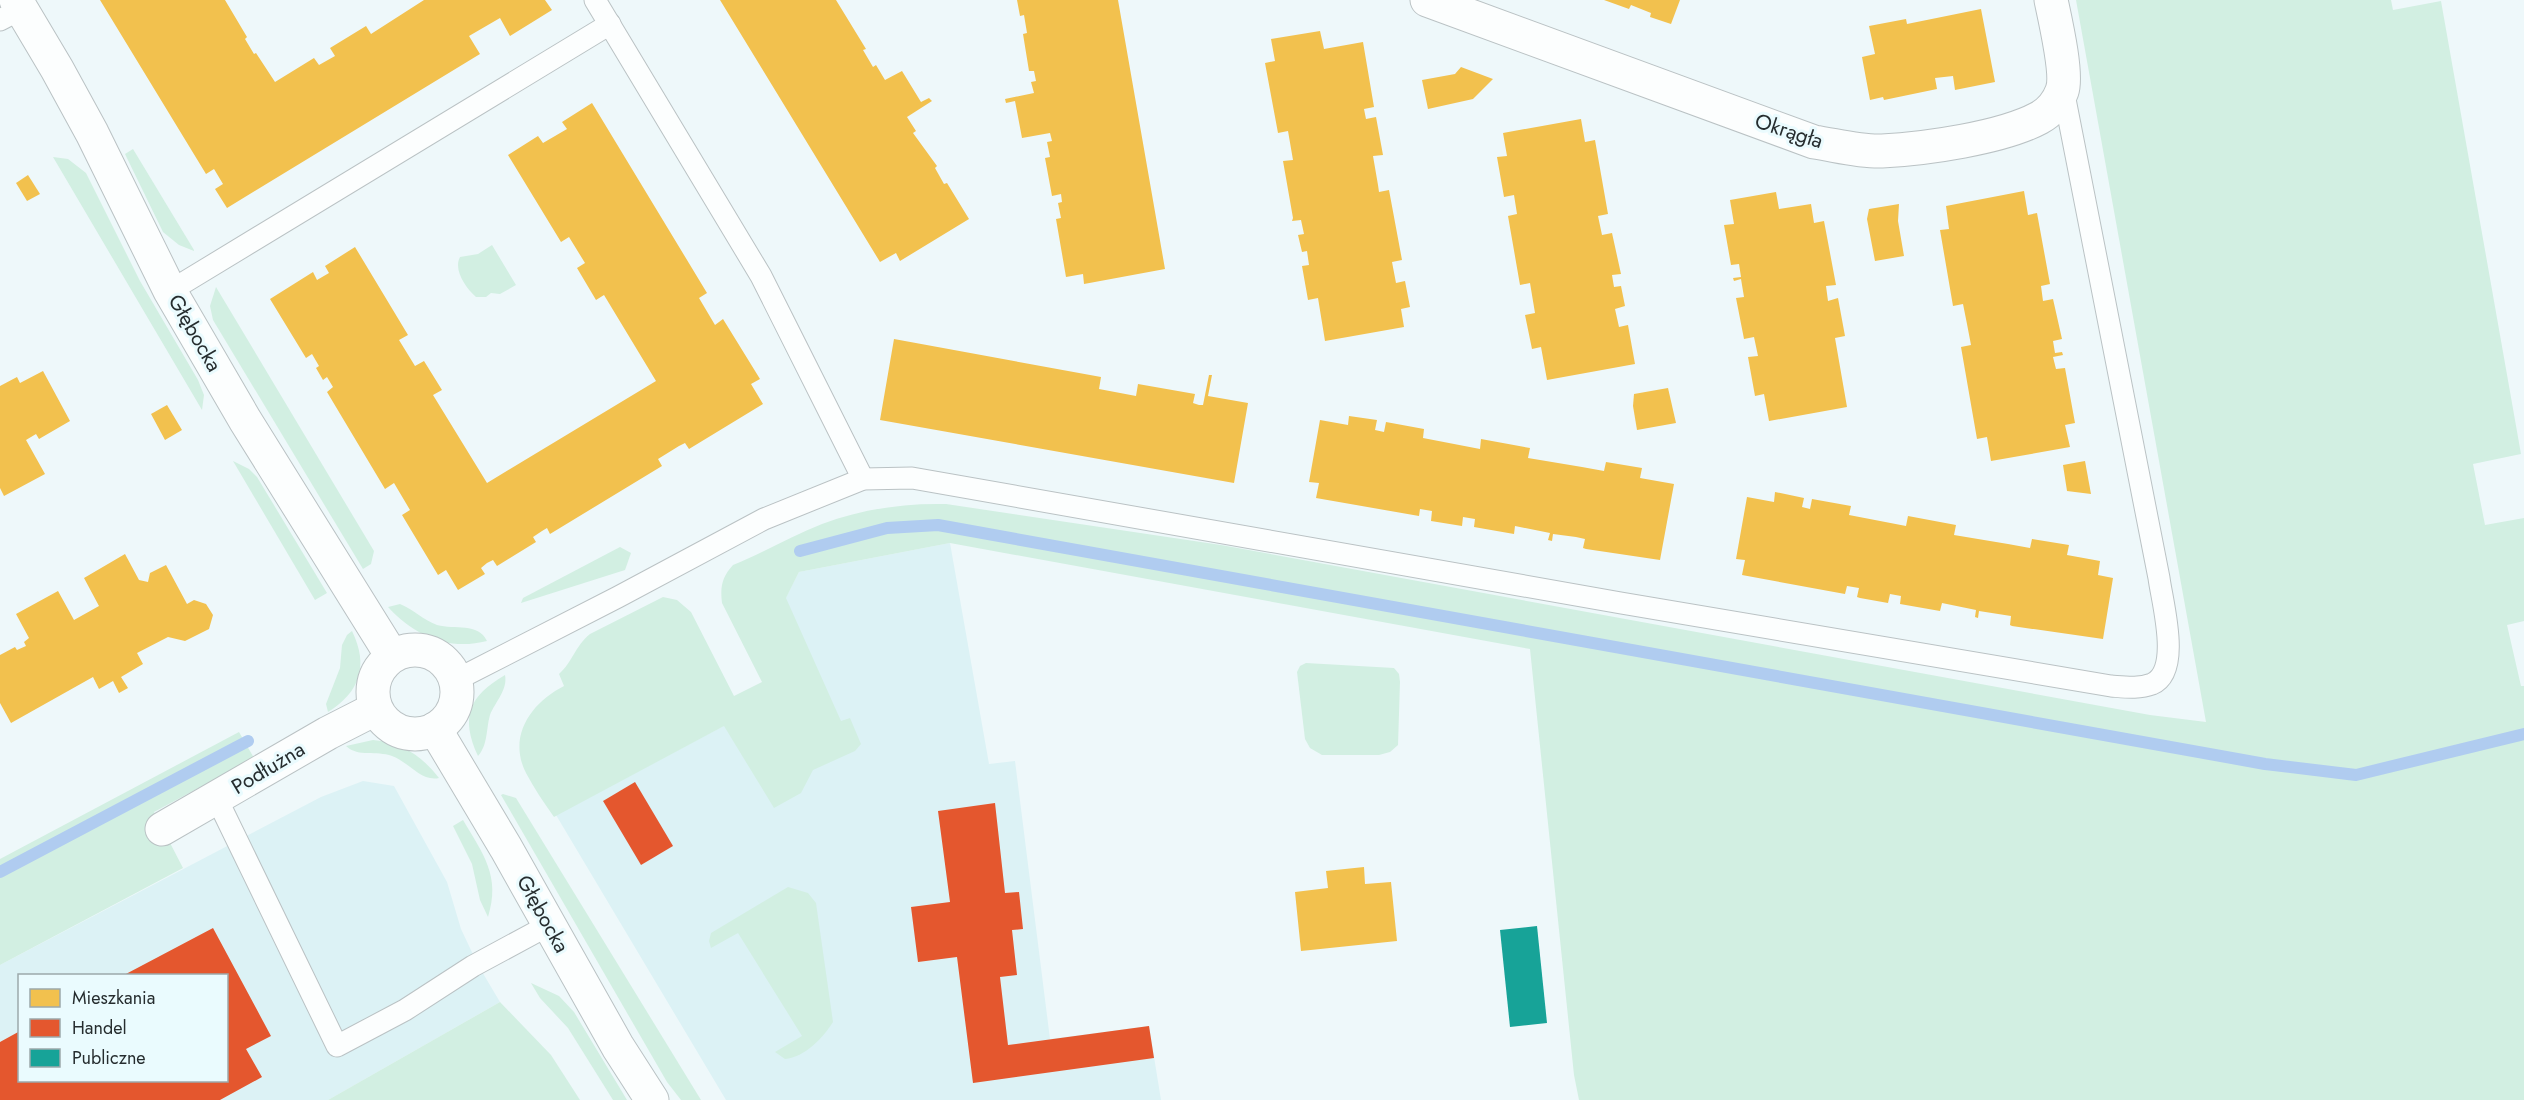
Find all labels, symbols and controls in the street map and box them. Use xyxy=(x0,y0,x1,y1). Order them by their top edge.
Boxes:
street label: Okrągła xyxy=(1751,106,1827,156)
street label: Głębocka xyxy=(161,289,229,377)
street label: Podłużna xyxy=(226,734,310,802)
street label: Głębocka xyxy=(509,870,577,958)
legend xyxy=(18,974,228,1082)
text: Mieszkania xyxy=(72,985,155,1011)
text: Handel xyxy=(72,1015,127,1041)
text: Publiczne xyxy=(72,1045,146,1071)

